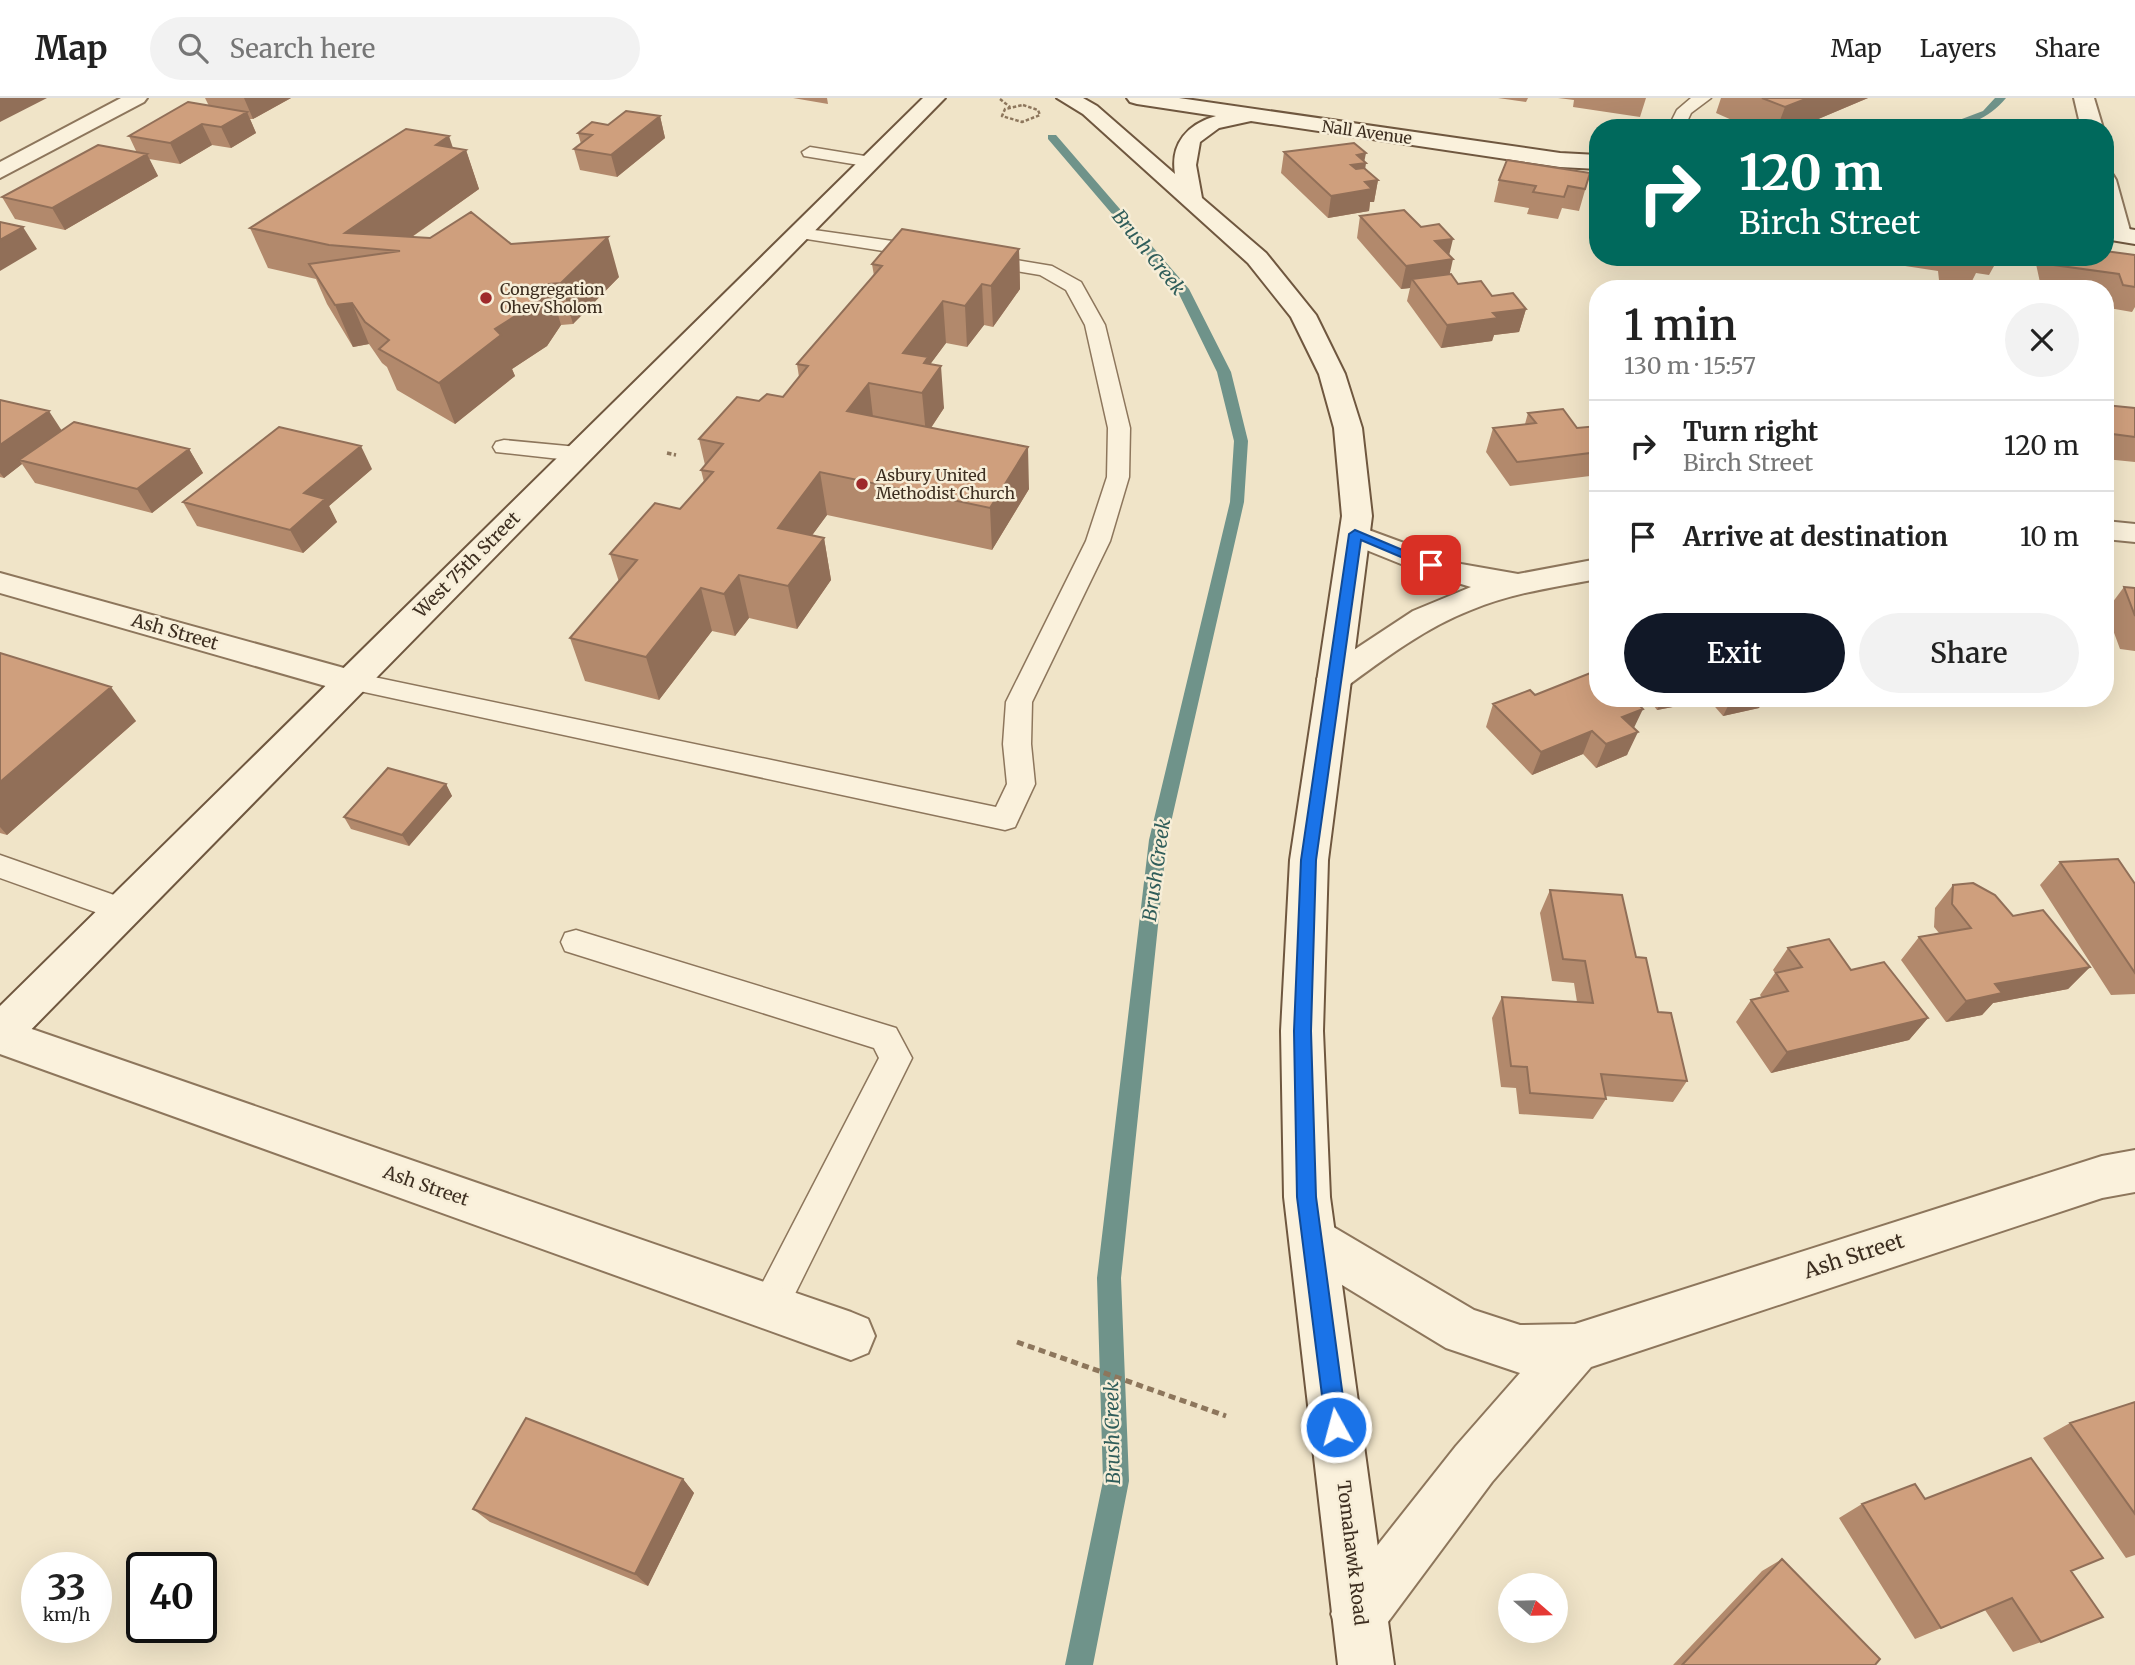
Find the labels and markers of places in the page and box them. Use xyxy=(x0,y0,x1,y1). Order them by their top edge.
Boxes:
place label: Congregation Ohev Sholom xyxy=(500,279,605,317)
marker: Congregation Ohev Sholom xyxy=(478,290,494,306)
place label: Asbury United Methodist Church xyxy=(875,465,1015,503)
marker: Asbury United Methodist Church xyxy=(854,476,870,492)
pin xyxy=(1401,535,1461,595)

